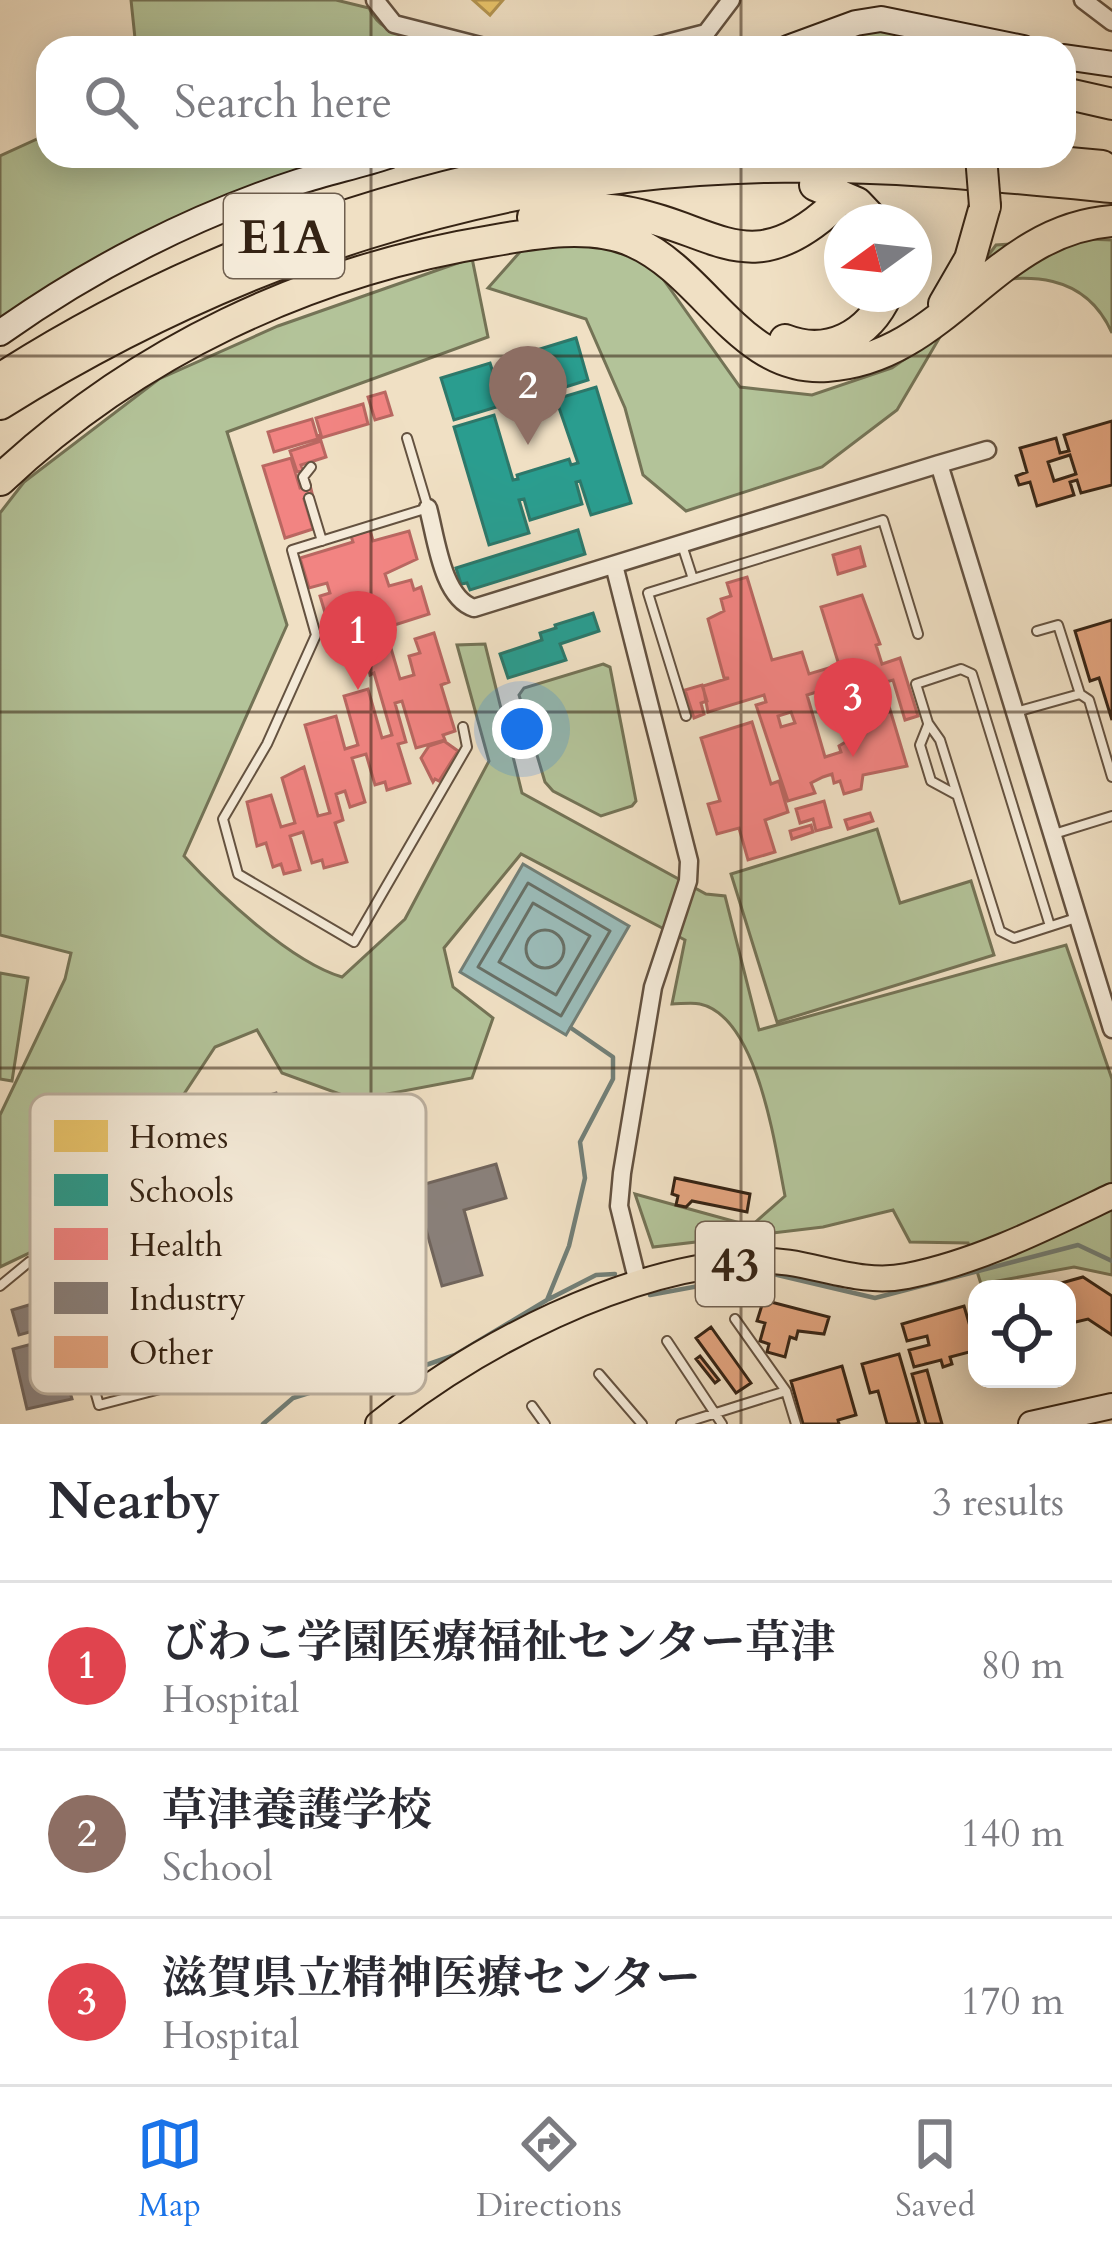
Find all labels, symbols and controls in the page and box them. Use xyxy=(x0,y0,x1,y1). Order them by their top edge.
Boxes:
search box xyxy=(36,36,1076,168)
icon: search xyxy=(78,69,144,135)
text: Search here xyxy=(174,72,392,133)
road number: E1A xyxy=(224,194,344,278)
north arrow xyxy=(824,204,932,312)
pin: 2 xyxy=(489,346,567,445)
pin: 1 xyxy=(319,591,397,690)
pin: 3 xyxy=(814,658,892,757)
your location xyxy=(492,699,552,759)
legend xyxy=(30,1094,426,1394)
text: Homes xyxy=(129,1115,228,1160)
text: Schools xyxy=(129,1169,234,1214)
road number: 43 xyxy=(696,1222,774,1306)
text: Health xyxy=(129,1223,223,1268)
text: Industry xyxy=(129,1277,246,1322)
map controls xyxy=(968,1280,1076,1388)
button: locate xyxy=(968,1280,1076,1388)
text: Other xyxy=(129,1331,214,1376)
text: Nearby xyxy=(48,1467,220,1537)
text: 3 results xyxy=(932,1476,1064,1529)
text: びわこ学園医療福祉センター草津 xyxy=(162,1612,835,1673)
text: 1 xyxy=(77,1639,97,1692)
text: 80 m xyxy=(981,1639,1064,1692)
text: Hospital xyxy=(162,1673,300,1726)
text: 草津養護学校 xyxy=(162,1780,432,1841)
text: 2 xyxy=(77,1807,97,1860)
text: 140 m xyxy=(961,1807,1064,1860)
text: School xyxy=(162,1841,273,1894)
text: 滋賀県立精神医療センター xyxy=(162,1948,700,2009)
text: 3 xyxy=(77,1975,97,2028)
text: 170 m xyxy=(961,1975,1064,2028)
text: Hospital xyxy=(162,2009,300,2062)
tab: Map xyxy=(137,2111,203,2228)
tab: Directions xyxy=(476,2111,622,2228)
tab: Saved xyxy=(895,2111,975,2228)

